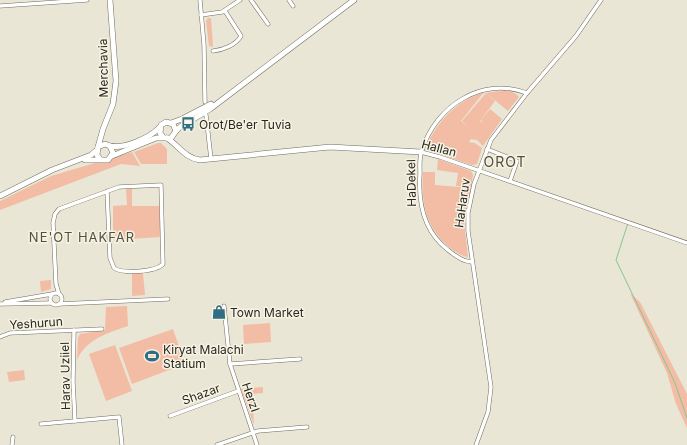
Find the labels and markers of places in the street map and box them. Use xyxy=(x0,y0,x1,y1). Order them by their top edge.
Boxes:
bus stop icon: Orot/Be'er Tuvia xyxy=(180,116,196,132)
place label: Orot/Be'er Tuvia xyxy=(199,117,291,132)
shop icon: Town Market xyxy=(211,304,227,320)
place label: Town Market xyxy=(230,305,304,320)
place label: Kiryat Malachi Statium xyxy=(163,342,244,371)
sports icon: Kiryat Malachi Statium xyxy=(144,348,160,364)

